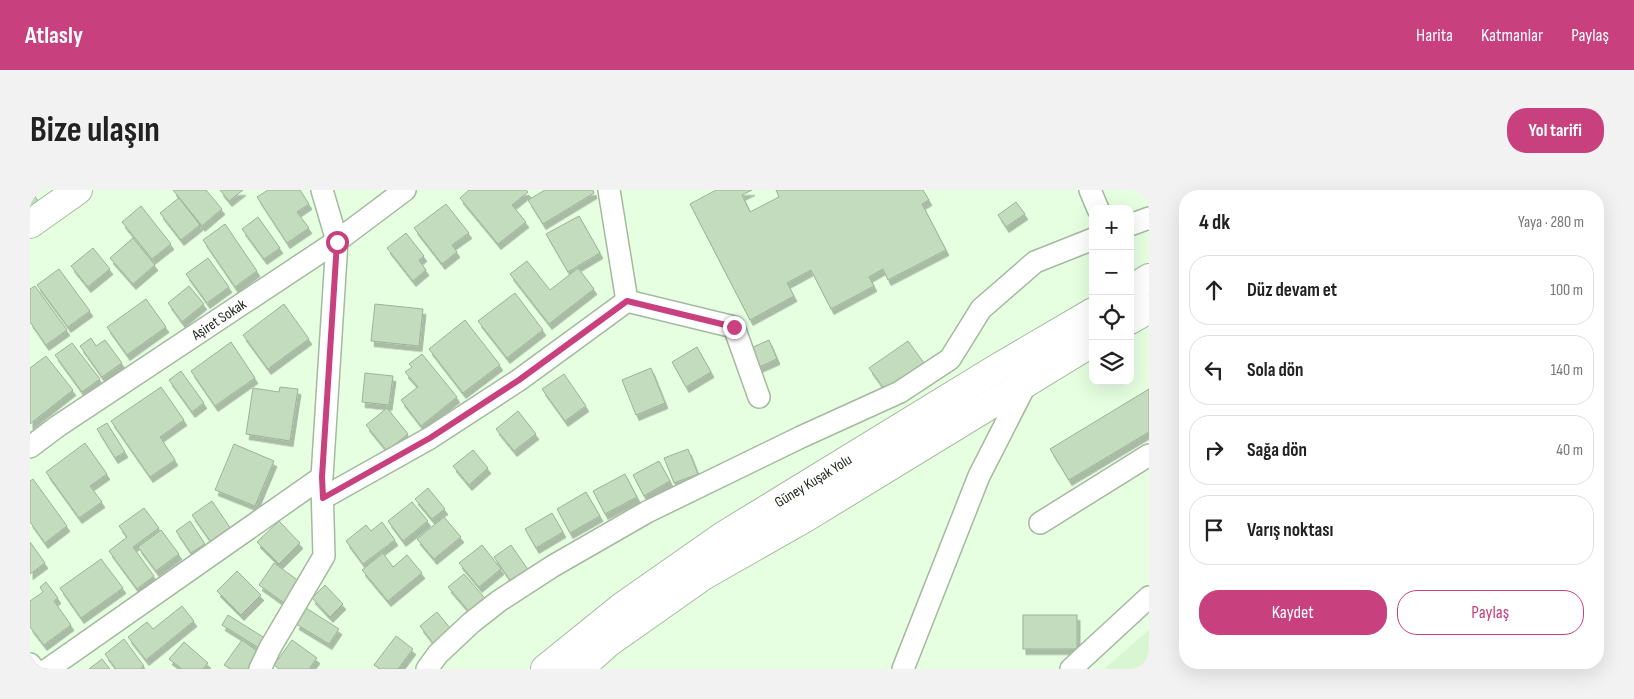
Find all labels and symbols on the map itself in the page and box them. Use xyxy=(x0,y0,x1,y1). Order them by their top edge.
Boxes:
route start xyxy=(326,231,349,254)
street label: Aşiret Sokak xyxy=(187,295,250,345)
route end xyxy=(723,316,746,339)
street label: Güney Kuşak Yolu xyxy=(771,450,856,512)

